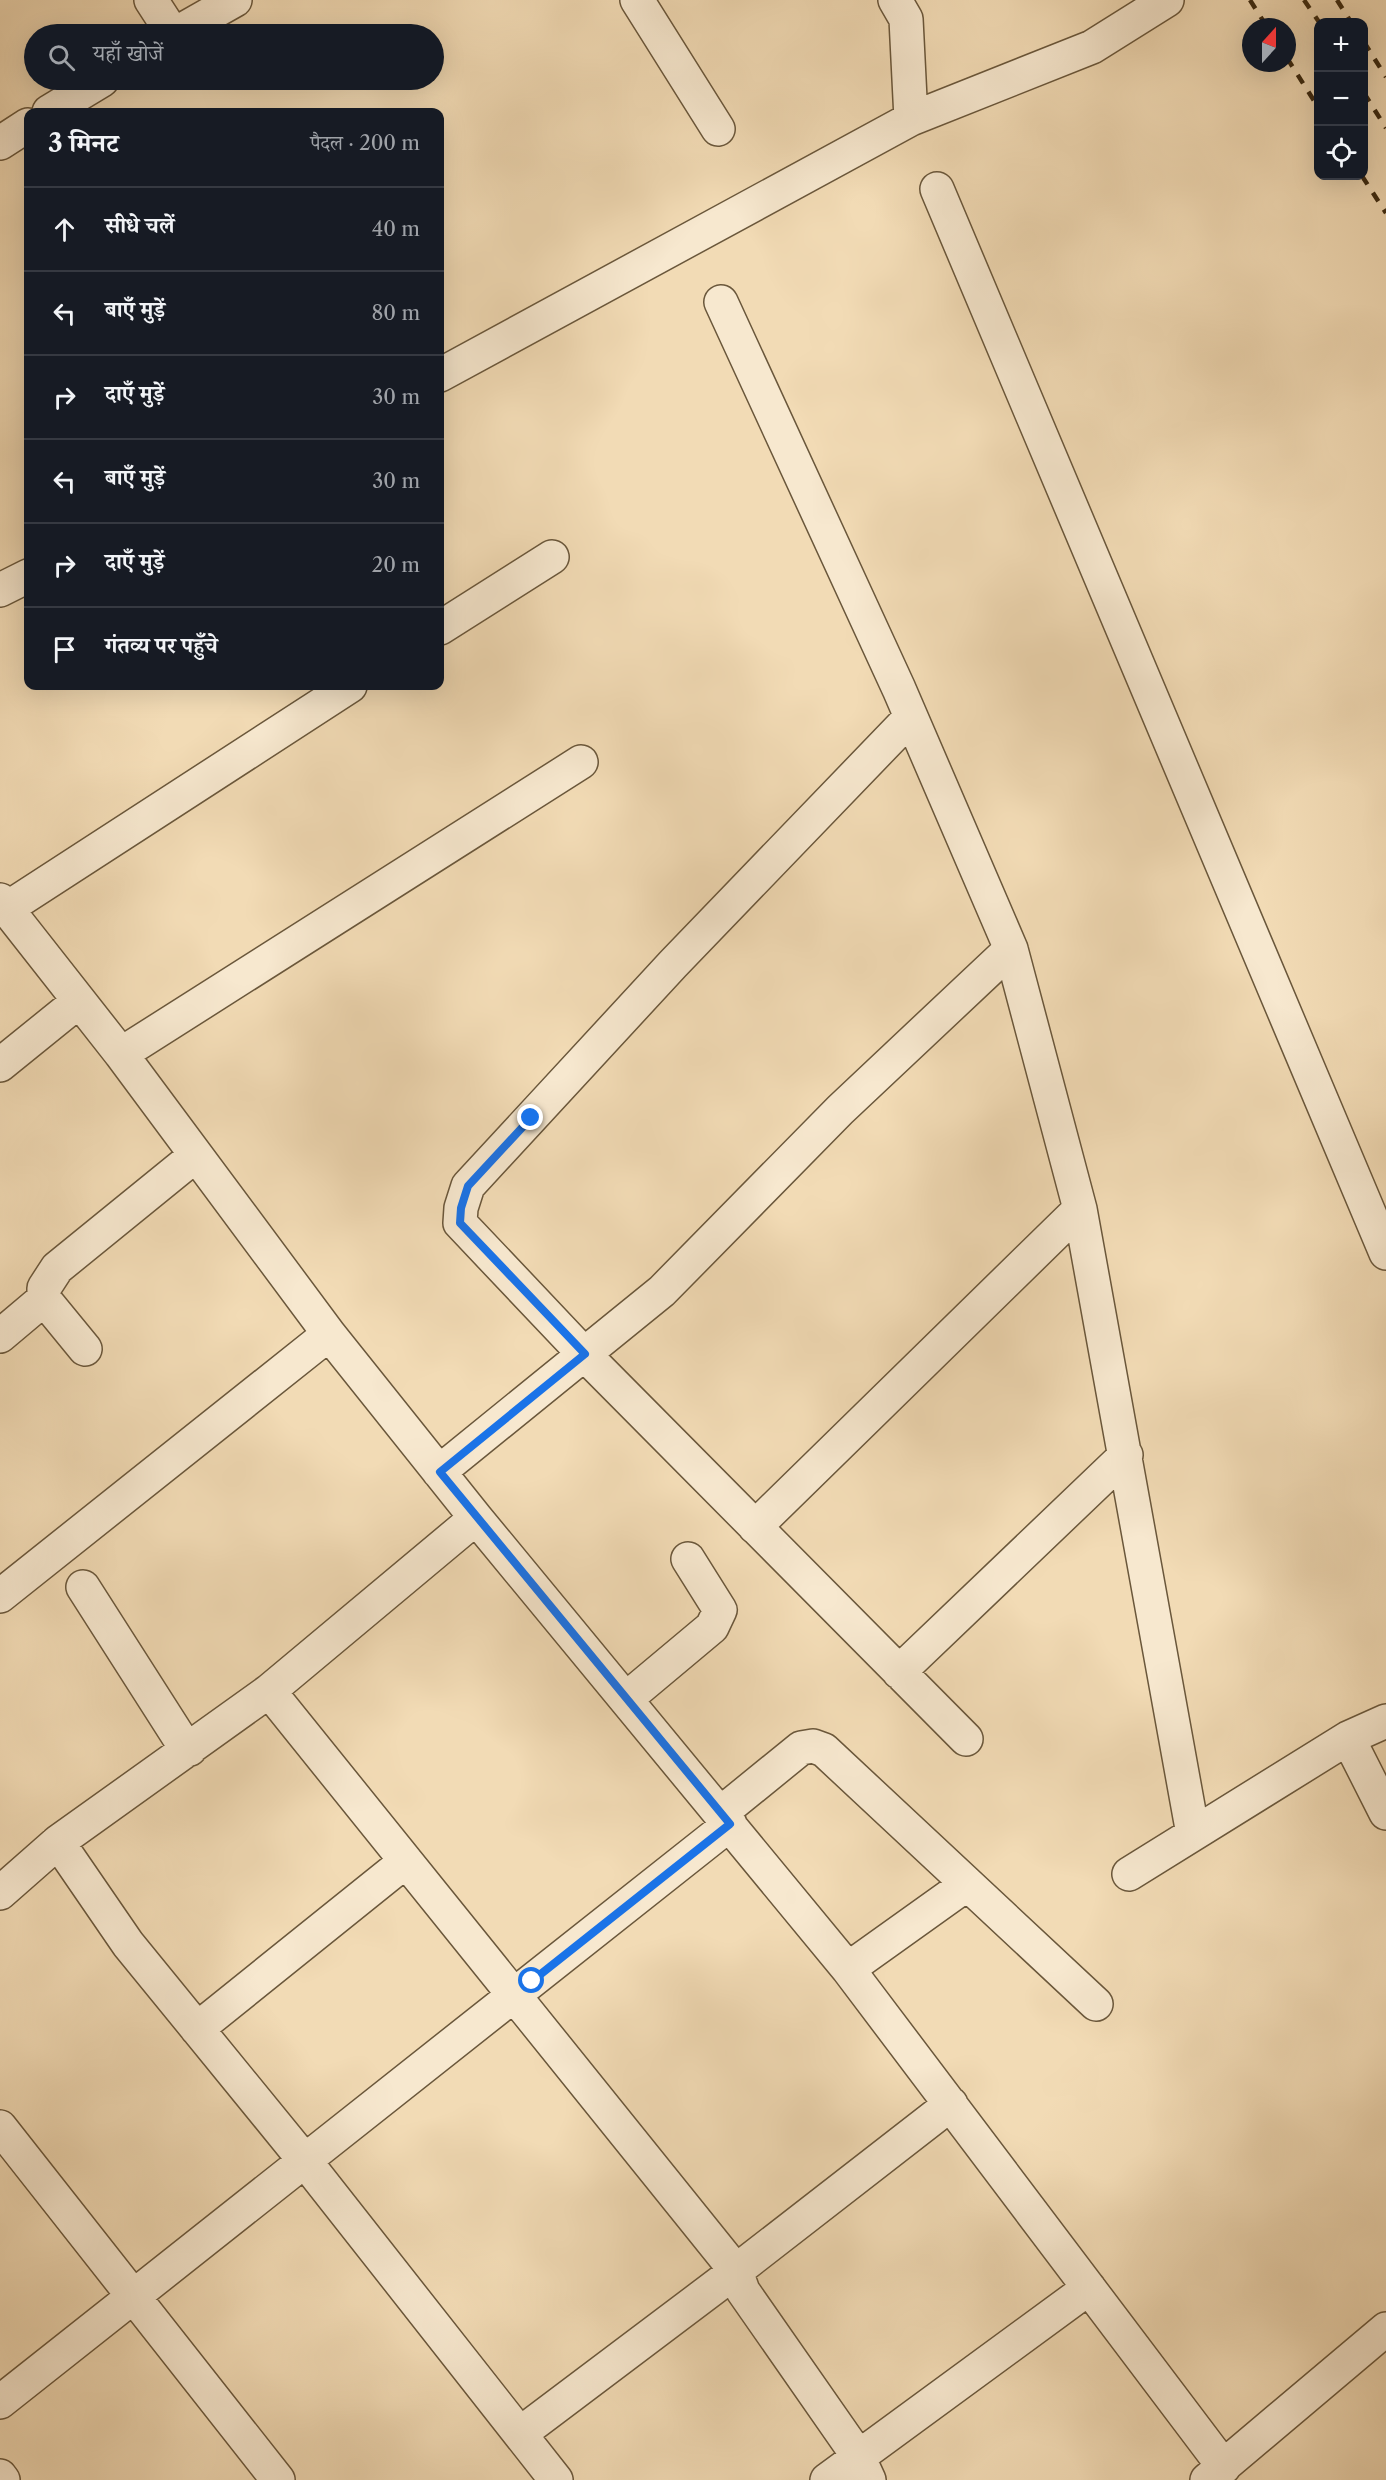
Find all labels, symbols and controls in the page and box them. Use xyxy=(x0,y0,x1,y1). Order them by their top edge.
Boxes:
north arrow xyxy=(1242,18,1296,72)
map controls xyxy=(1314,18,1368,180)
button: + xyxy=(1314,18,1368,72)
search box xyxy=(24,24,444,90)
text: यहाँ खोजें xyxy=(93,40,163,67)
icon: search xyxy=(45,41,78,74)
button: − xyxy=(1314,72,1368,126)
button: locate xyxy=(1314,126,1368,180)
text: 3 मिनट xyxy=(48,127,118,159)
text: पैदल · 200 m xyxy=(310,131,420,155)
text: सीधे चलें xyxy=(105,212,174,239)
icon: ahead xyxy=(48,213,81,246)
text: 40 m xyxy=(372,217,420,241)
text: बाएँ मुड़ें xyxy=(105,296,165,323)
icon: left xyxy=(48,297,81,330)
text: 80 m xyxy=(372,301,420,325)
text: दाएँ मुड़ें xyxy=(105,380,164,407)
icon: right xyxy=(48,381,81,414)
text: 30 m xyxy=(372,385,420,409)
text: बाएँ मुड़ें xyxy=(105,464,165,491)
icon: left xyxy=(48,465,81,498)
text: 30 m xyxy=(372,469,420,493)
text: दाएँ मुड़ें xyxy=(105,548,164,575)
icon: right xyxy=(48,549,81,582)
text: 20 m xyxy=(372,553,420,577)
text: गंतव्य पर पहुँचे xyxy=(105,632,218,659)
icon: arrive xyxy=(48,633,81,666)
route end xyxy=(517,1104,543,1130)
route start xyxy=(518,1967,544,1993)

